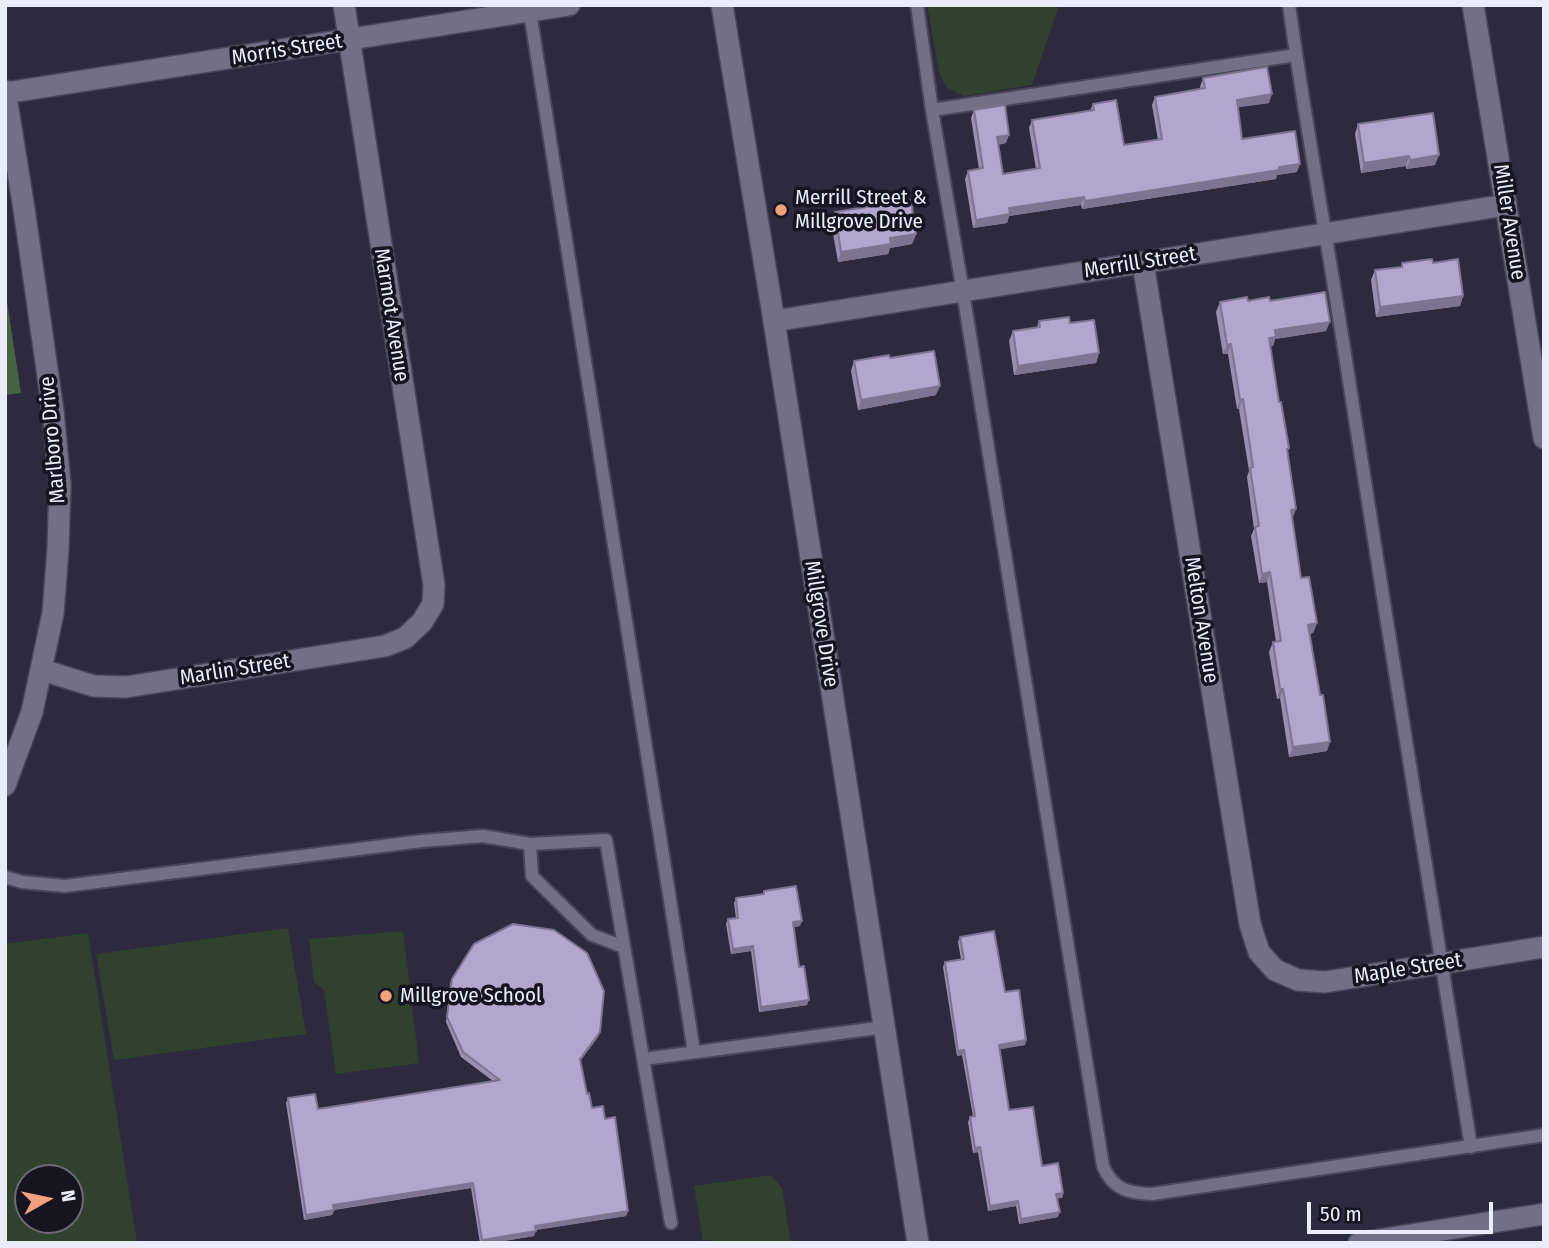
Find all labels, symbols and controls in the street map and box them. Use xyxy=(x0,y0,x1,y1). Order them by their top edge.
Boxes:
street label: Morris Street xyxy=(230,29,344,71)
street label: Miller Avenue xyxy=(1487,162,1531,282)
place label: Merrill Street & Millgrove Drive xyxy=(795,185,927,235)
marker: Merrill Street & Millgrove Drive xyxy=(773,202,789,218)
street label: Merrill Street xyxy=(1082,242,1198,284)
street label: Marmot Avenue xyxy=(368,247,414,383)
street label: Marlboro Drive xyxy=(35,375,71,505)
street label: Melton Avenue xyxy=(1179,555,1223,685)
street label: Millgrove Drive xyxy=(799,559,843,689)
street label: Marlin Street xyxy=(178,649,292,691)
street label: Maple Street xyxy=(1352,948,1464,990)
place label: Millgrove School xyxy=(400,983,542,1009)
marker: Millgrove School xyxy=(378,988,394,1004)
north arrow xyxy=(14,1164,84,1234)
scale bar xyxy=(1311,1188,1496,1232)
text: N xyxy=(56,1189,81,1203)
text: 50 m xyxy=(1320,1201,1362,1227)

